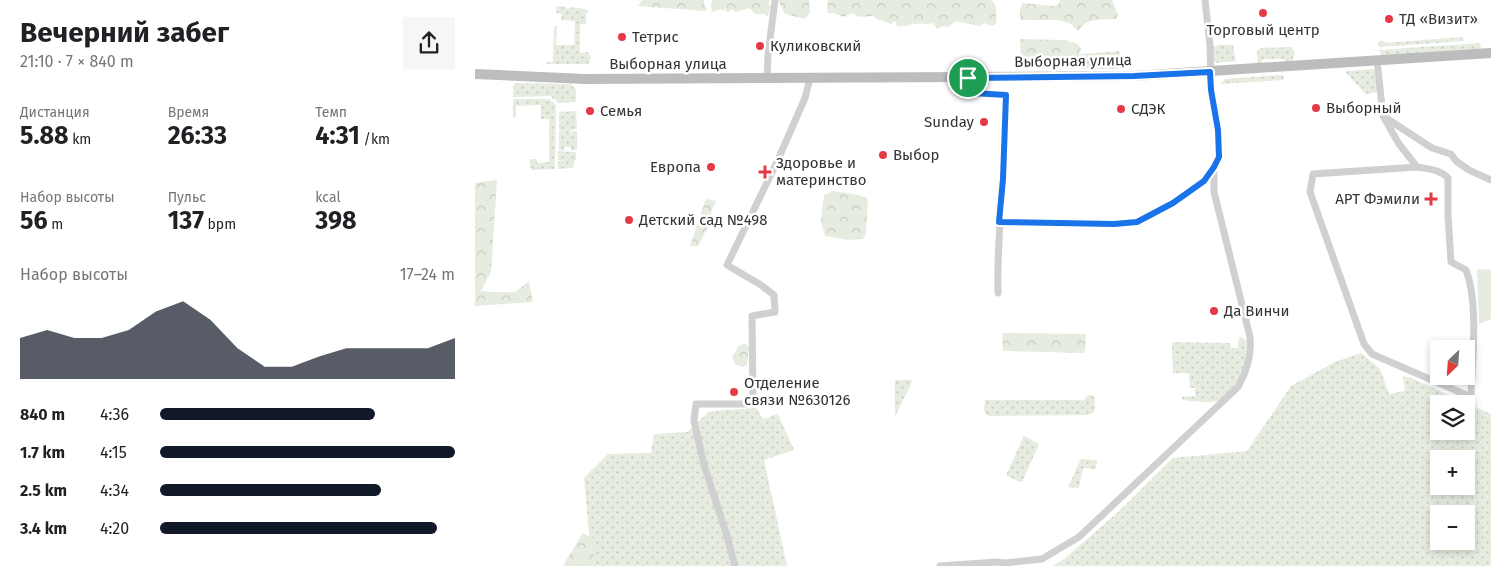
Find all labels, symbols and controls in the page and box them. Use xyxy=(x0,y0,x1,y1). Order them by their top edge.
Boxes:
marker: Торговый центр xyxy=(1257,7,1269,19)
place label: ТД «Визит» xyxy=(1399,10,1478,28)
marker: ТД «Визит» xyxy=(1383,13,1395,25)
text: Вечерний забег xyxy=(20,16,229,49)
button: share xyxy=(403,17,455,69)
place label: Торговый центр xyxy=(1206,21,1320,39)
place label: Тетрис xyxy=(632,28,679,46)
marker: Тетрис xyxy=(616,31,628,43)
place label: Куликовский xyxy=(770,37,861,55)
marker: Куликовский xyxy=(754,40,766,52)
street label: Выборная улица xyxy=(1014,51,1132,71)
text: 21:10 · 7 × 840 m xyxy=(20,52,134,71)
street label: Выборная улица xyxy=(609,55,727,73)
pin xyxy=(947,57,989,99)
icon: arrive xyxy=(954,64,982,92)
place label: Выборный xyxy=(1326,99,1401,117)
place label: СДЭК xyxy=(1131,100,1166,118)
place label: Семья xyxy=(600,102,642,120)
marker: Выборный xyxy=(1310,102,1322,114)
marker: СДЭК xyxy=(1115,103,1127,115)
text: Дистанция xyxy=(20,104,90,121)
text: Время xyxy=(168,104,209,121)
text: Темп xyxy=(315,104,347,121)
marker: Семья xyxy=(584,105,596,117)
place label: Sunday xyxy=(924,113,975,131)
marker: Sunday xyxy=(978,116,990,128)
text: 5.88 xyxy=(20,121,68,151)
text: 26:33 xyxy=(168,121,227,151)
text: 4:31 xyxy=(315,121,360,151)
text: km xyxy=(68,131,91,148)
text: /km xyxy=(360,131,390,148)
place label: Выбор xyxy=(893,146,940,164)
marker: Выбор xyxy=(877,149,889,161)
place label: Здоровье и материнство xyxy=(776,154,866,189)
place label: Европа xyxy=(650,158,701,176)
marker: Европа xyxy=(705,161,717,173)
marker: Здоровье и материнство xyxy=(758,165,772,179)
text: Набор высоты xyxy=(20,189,114,206)
text: Пульс xyxy=(168,189,206,206)
text: kcal xyxy=(315,189,341,206)
place label: АРТ Фэмили xyxy=(1335,190,1420,208)
marker: АРТ Фэмили xyxy=(1424,192,1438,206)
text: 56 xyxy=(20,206,48,236)
text: 137 xyxy=(168,206,204,236)
text: 398 xyxy=(315,206,357,236)
place label: Детский сад №498 xyxy=(638,211,767,229)
marker: Детский сад №498 xyxy=(623,214,635,226)
text: m xyxy=(48,216,63,233)
text: bpm xyxy=(204,216,236,233)
text: Набор высоты xyxy=(20,265,128,284)
text: 17–24 m xyxy=(400,265,455,284)
place label: Да Винчи xyxy=(1223,302,1290,320)
marker: Да Винчи xyxy=(1208,305,1220,317)
north arrow xyxy=(1430,340,1475,385)
map controls xyxy=(1430,340,1475,550)
place label: Отделение связи №630126 xyxy=(744,374,850,409)
marker: Отделение связи №630126 xyxy=(728,386,740,398)
button: layers xyxy=(1430,395,1475,440)
text: 840 m xyxy=(20,405,65,424)
text: 4:36 xyxy=(100,405,129,424)
text: 1.7 km xyxy=(20,443,65,462)
text: 4:15 xyxy=(100,443,127,462)
button: + xyxy=(1430,450,1475,495)
text: 2.5 km xyxy=(20,481,67,500)
text: 4:34 xyxy=(100,481,129,500)
button: − xyxy=(1430,505,1475,550)
text: 3.4 km xyxy=(20,519,67,538)
text: 4:20 xyxy=(100,519,129,538)

